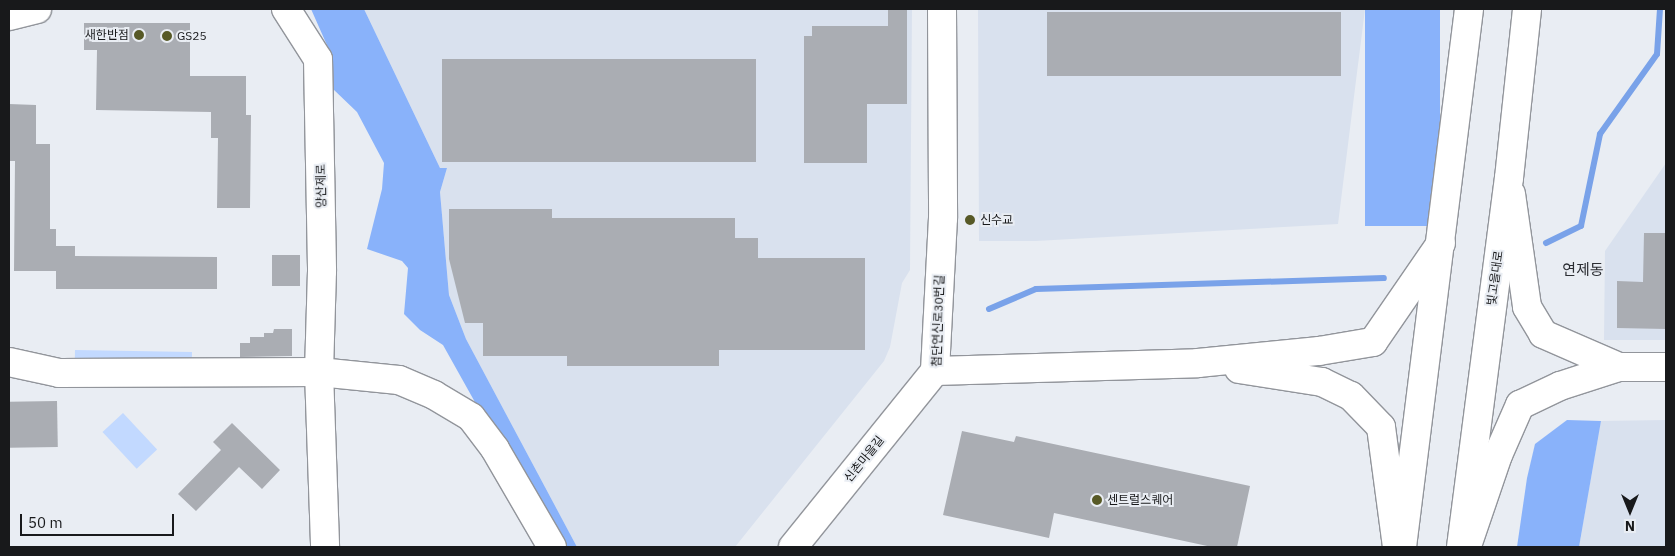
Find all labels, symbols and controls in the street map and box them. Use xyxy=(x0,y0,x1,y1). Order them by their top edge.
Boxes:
place label: 새한반점 xyxy=(85,28,129,42)
marker: 새한반점 xyxy=(133,29,145,41)
place label: GS25 xyxy=(177,29,207,43)
marker: GS25 xyxy=(161,30,173,42)
street label: 양산제로 xyxy=(313,164,329,208)
place label: 신수교 xyxy=(980,213,1013,227)
marker: 신수교 xyxy=(964,214,976,226)
street label: 빛고을대로 xyxy=(1484,250,1506,306)
district label: 연제동 xyxy=(1562,261,1604,279)
street label: 첨단연신로30번길 xyxy=(929,275,947,367)
street label: 신촌마을길 xyxy=(841,433,887,485)
north arrow xyxy=(1605,486,1655,536)
place label: 센트럴스퀘어 xyxy=(1107,493,1173,507)
marker: 센트럴스퀘어 xyxy=(1091,494,1103,506)
scale bar xyxy=(22,504,176,536)
text: 50 m xyxy=(28,513,63,532)
text: N xyxy=(1625,517,1635,535)

